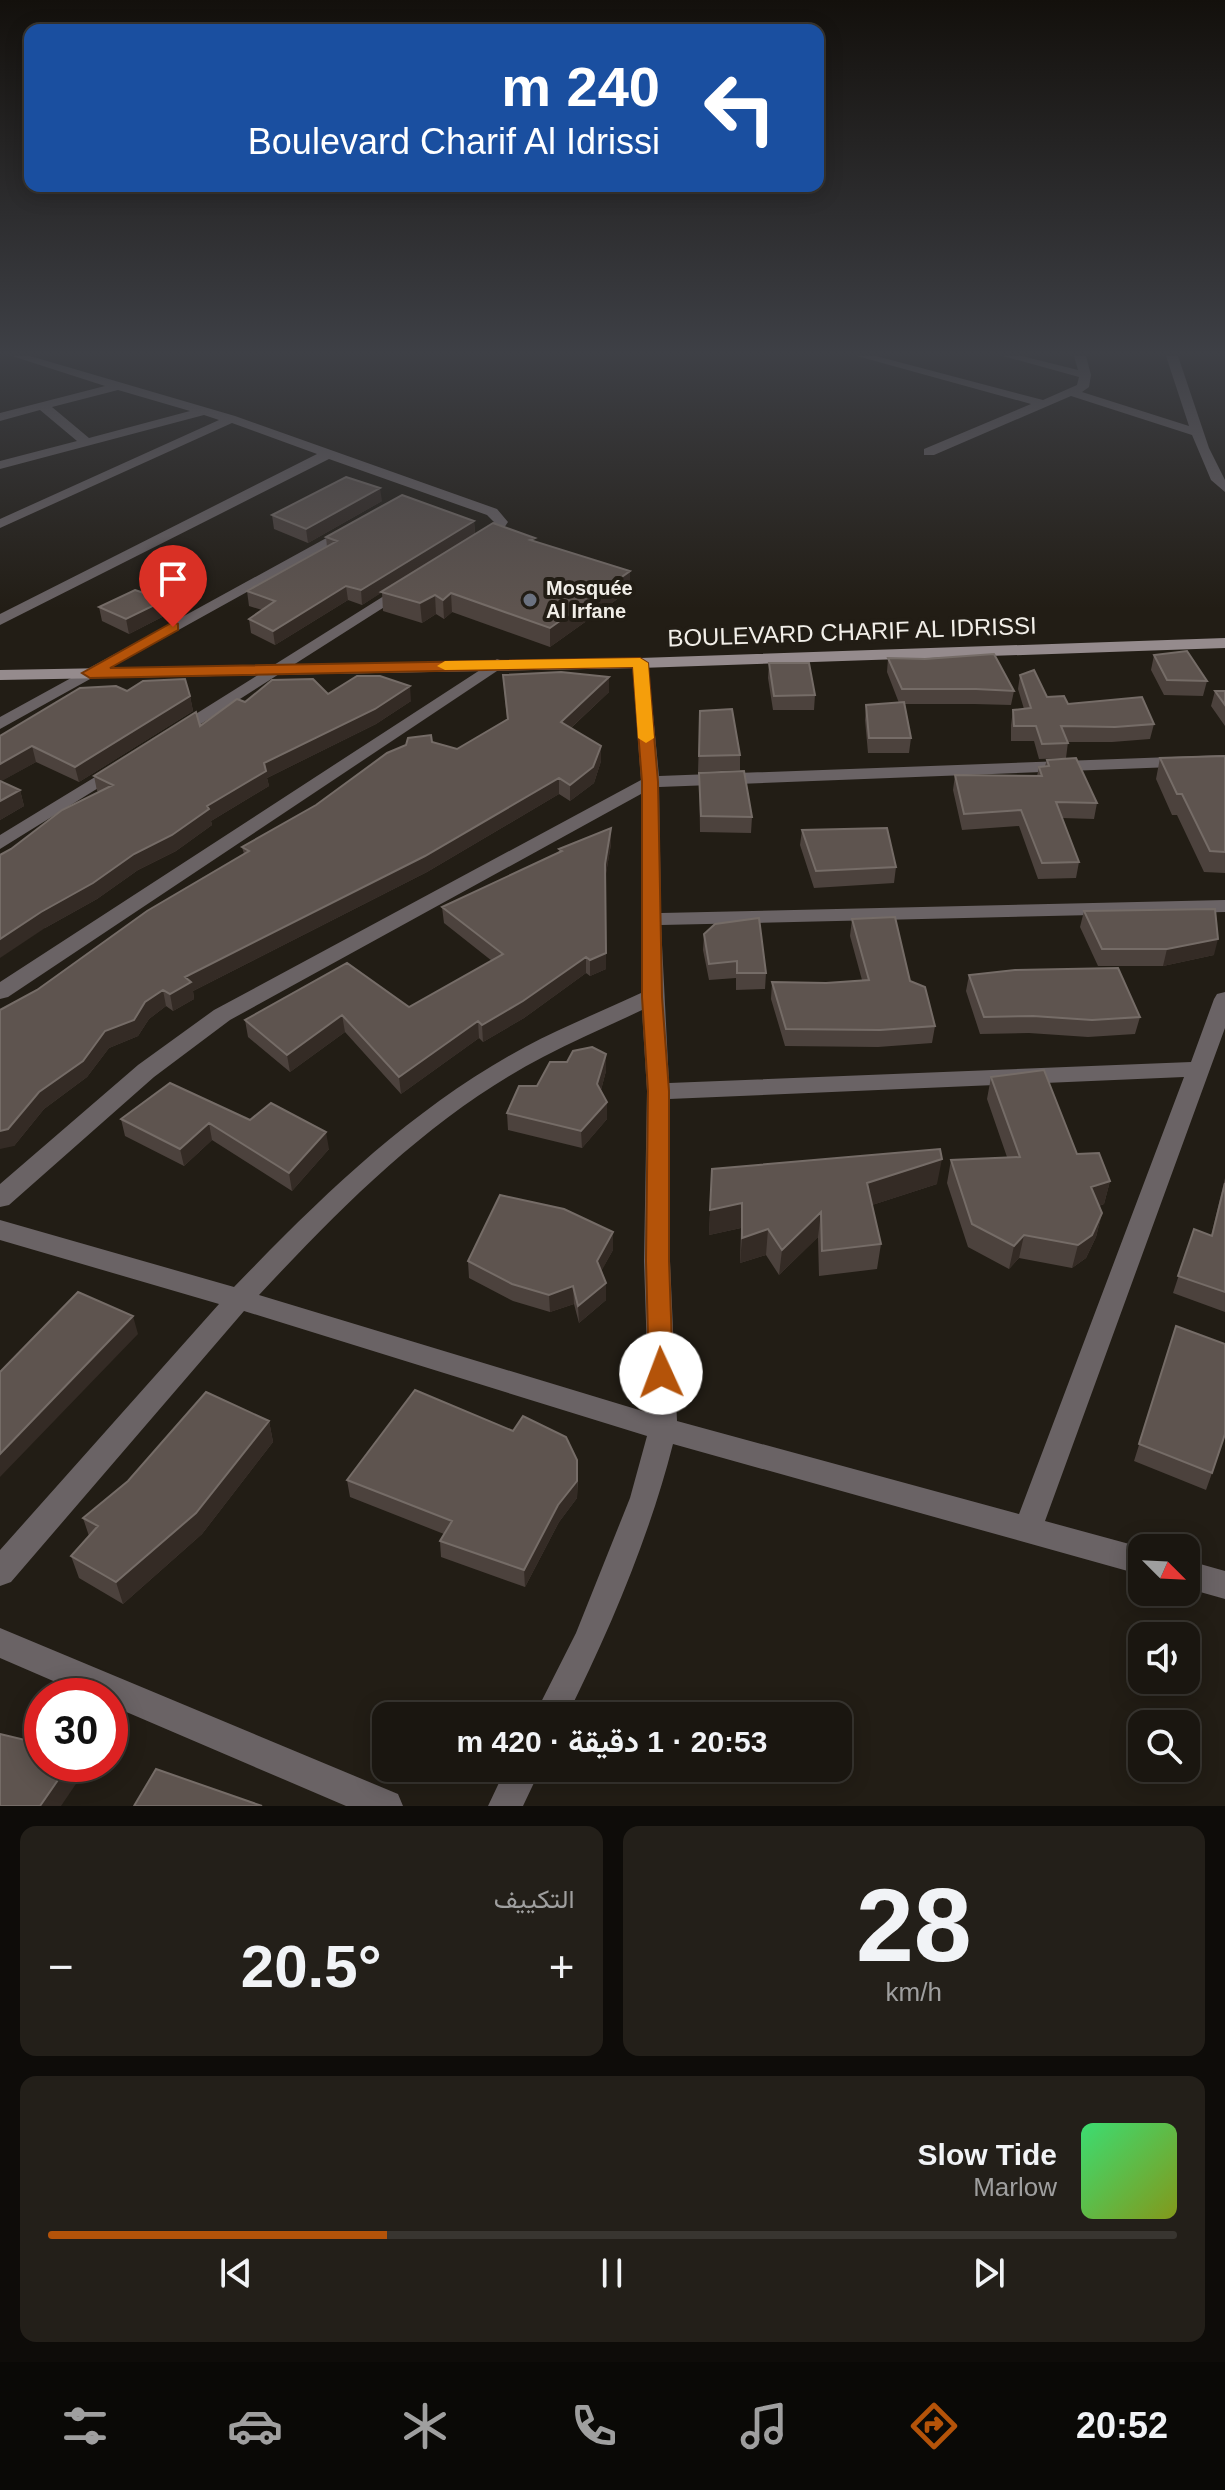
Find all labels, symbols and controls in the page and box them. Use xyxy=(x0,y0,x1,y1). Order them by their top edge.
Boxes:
text: 240 m xyxy=(501,55,660,118)
icon: left xyxy=(688,56,792,160)
text: Boulevard Charif Al Idrissi xyxy=(248,121,660,162)
pin xyxy=(139,545,207,627)
icon: arrive xyxy=(151,557,195,601)
place label: Mosquée Al Irfane xyxy=(546,577,633,622)
marker: Mosquée Al Irfane xyxy=(521,591,539,609)
street label: BOULEVARD CHARIF AL IDRISSI xyxy=(667,612,1037,651)
position arrow xyxy=(619,1331,703,1415)
north arrow xyxy=(1128,1534,1200,1606)
map controls xyxy=(1128,1534,1200,1782)
button: sound xyxy=(1128,1622,1200,1694)
speed limit sign: 30 xyxy=(24,1678,128,1782)
button: search xyxy=(1128,1710,1200,1782)
text: 20:53 · 1 دقيقة · 420 m xyxy=(457,1725,767,1758)
text: 28 xyxy=(856,1867,972,1983)
text: التكييف xyxy=(494,1884,575,1914)
text: 20.5° xyxy=(241,1933,382,2000)
text: − xyxy=(48,1942,74,1991)
text: + xyxy=(549,1942,575,1991)
text: km/h xyxy=(886,1977,942,2007)
text: Slow Tide xyxy=(918,2138,1057,2171)
text: Marlow xyxy=(973,2172,1057,2202)
icon: previous xyxy=(214,2251,258,2295)
icon: pause xyxy=(590,2251,634,2295)
icon: next xyxy=(967,2251,1011,2295)
icon: filters xyxy=(57,2398,113,2454)
icon: car xyxy=(227,2398,283,2454)
icon: climate xyxy=(397,2398,453,2454)
icon: phone xyxy=(566,2398,622,2454)
icon: music xyxy=(736,2398,792,2454)
icon: directions xyxy=(906,2398,962,2454)
text: 20:52 xyxy=(1076,2405,1168,2446)

